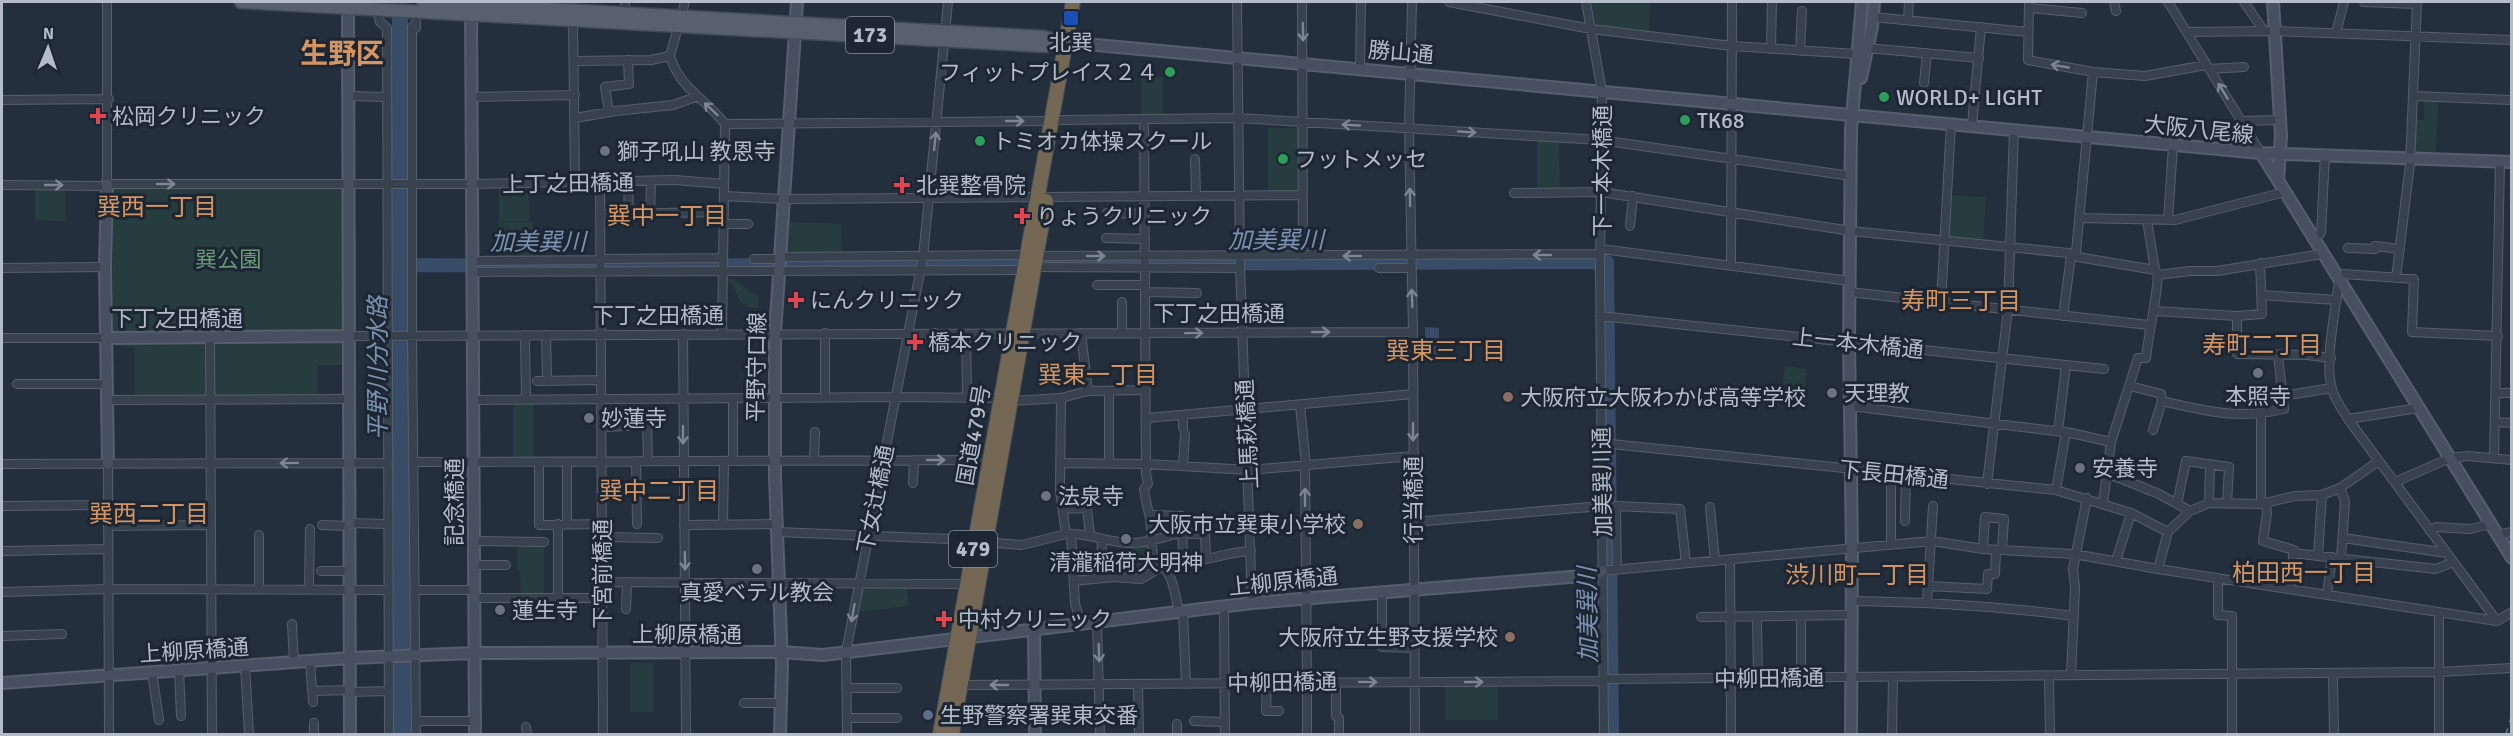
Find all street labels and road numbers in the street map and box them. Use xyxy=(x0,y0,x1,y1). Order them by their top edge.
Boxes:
road number: 173 xyxy=(846,17,894,53)
street label: 勝山通 xyxy=(1367,36,1435,69)
street label: 下一本木橋通 xyxy=(1589,105,1616,237)
street label: 大阪八尾線 xyxy=(2143,110,2255,149)
street label: 上丁之田橋通 xyxy=(502,169,634,198)
street label: 下丁之田橋通 xyxy=(1153,300,1285,327)
street label: 下丁之田橋通 xyxy=(592,302,724,329)
street label: 下丁之田橋通 xyxy=(111,305,243,332)
street label: 平野守口線 xyxy=(742,312,771,422)
street label: 上一本木橋通 xyxy=(1791,323,1925,364)
street label: 上馬萩橋通 xyxy=(1231,378,1264,490)
street label: 国道479号 xyxy=(951,383,996,487)
street label: 加美巽川通 xyxy=(1588,427,1617,537)
street label: 下女辻橋通 xyxy=(852,443,899,556)
street label: 下長田橋通 xyxy=(1838,455,1950,494)
street label: 行当橋通 xyxy=(1400,456,1427,544)
street label: 記念橋通 xyxy=(441,458,468,546)
street label: 下宮前橋通 xyxy=(589,519,616,629)
road number: 479 xyxy=(949,531,997,567)
street label: 上柳原橋通 xyxy=(1227,562,1339,601)
street label: 上柳原橋通 xyxy=(632,621,742,648)
street label: 上柳原橋通 xyxy=(138,633,250,668)
street label: 中柳田橋通 xyxy=(1714,664,1824,693)
street label: 中柳田橋通 xyxy=(1227,668,1337,697)

